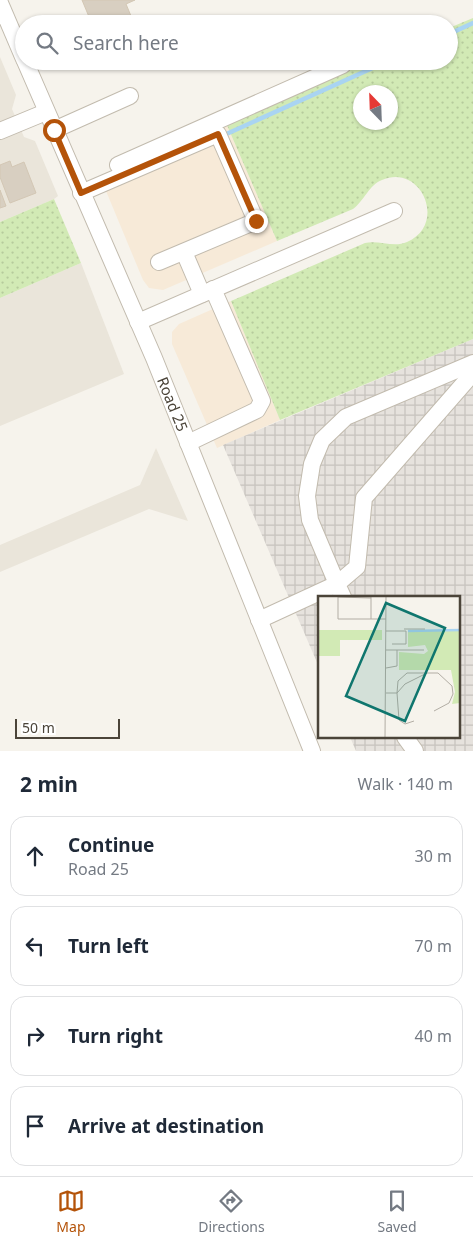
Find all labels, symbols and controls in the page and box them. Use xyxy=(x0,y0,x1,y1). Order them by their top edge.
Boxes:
search box xyxy=(15,15,458,70)
icon: search xyxy=(33,29,61,57)
text: Search here xyxy=(73,30,179,56)
north arrow xyxy=(353,85,398,130)
route start xyxy=(43,119,66,142)
route end xyxy=(245,210,268,233)
street label: Road 25 xyxy=(153,374,193,434)
inset map xyxy=(318,596,460,738)
scale bar xyxy=(15,716,120,739)
text: 50 m xyxy=(22,718,55,737)
text: 2 min xyxy=(20,770,78,798)
text: Walk · 140 m xyxy=(358,773,453,795)
text: Continue xyxy=(68,832,154,858)
icon: ahead xyxy=(21,842,49,870)
text: 30 m xyxy=(415,845,452,867)
text: Road 25 xyxy=(68,858,129,880)
icon: left xyxy=(21,932,49,960)
text: Turn left xyxy=(68,933,149,959)
text: 70 m xyxy=(415,935,452,957)
icon: right xyxy=(21,1022,49,1050)
text: Turn right xyxy=(68,1023,163,1049)
text: 40 m xyxy=(415,1025,452,1047)
icon: arrive xyxy=(21,1112,49,1140)
text: Arrive at destination xyxy=(68,1113,264,1139)
tab: Map xyxy=(56,1187,86,1236)
tab: Directions xyxy=(198,1187,265,1236)
tab: Saved xyxy=(377,1187,417,1236)

